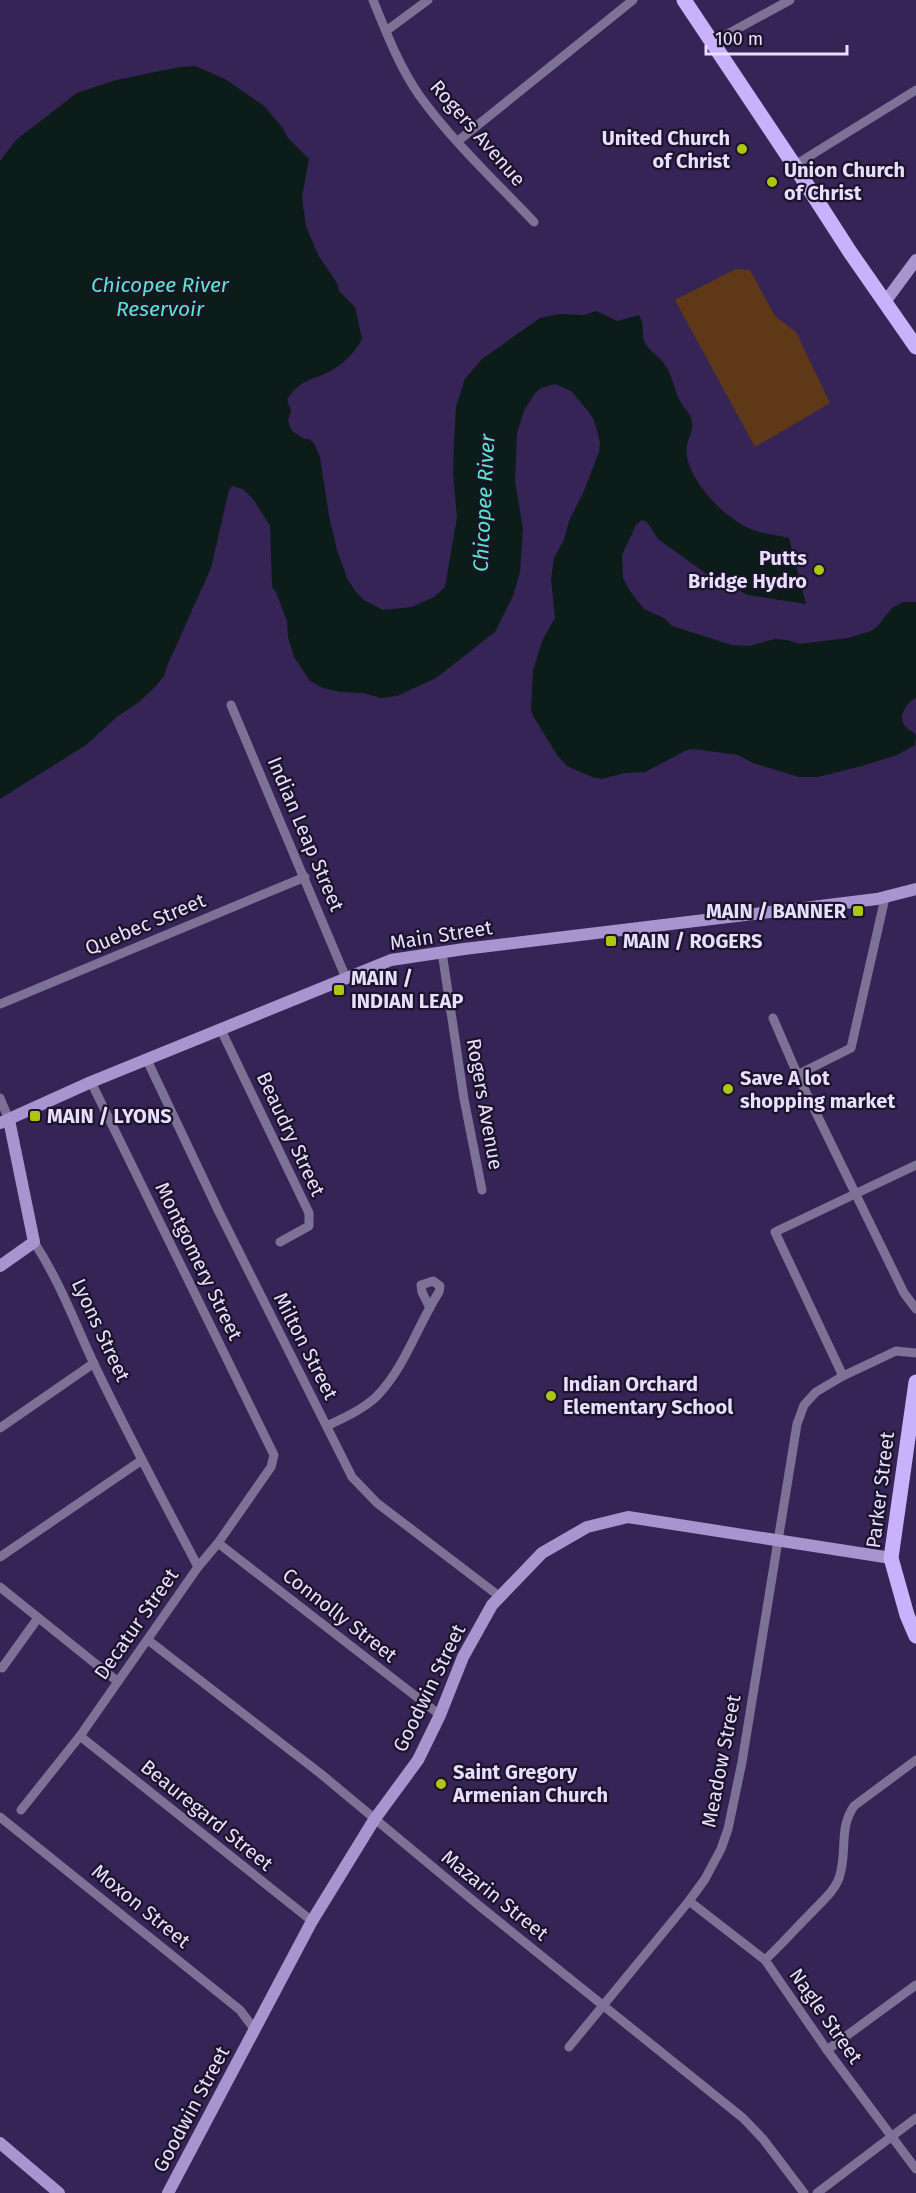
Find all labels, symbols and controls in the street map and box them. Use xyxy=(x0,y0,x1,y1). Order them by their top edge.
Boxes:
scale bar xyxy=(706,18,847,56)
text: 100 m xyxy=(715,28,763,50)
street label: Rogers Avenue xyxy=(425,75,531,191)
place label: United Church of Christ xyxy=(602,126,730,173)
marker: United Church of Christ xyxy=(735,142,749,156)
place label: Union Church of Christ xyxy=(784,158,905,205)
marker: Union Church of Christ xyxy=(765,175,779,189)
water label: Chicopee River Reservoir xyxy=(91,272,230,322)
water label: Chicopee River xyxy=(467,433,501,572)
place label: Putts Bridge Hydro xyxy=(688,546,807,593)
marker: Putts Bridge Hydro xyxy=(812,563,826,577)
street label: Indian Leap Street xyxy=(263,753,350,916)
street label: Quebec Street xyxy=(81,888,209,960)
place label: MAIN / BANNER xyxy=(706,899,847,923)
marker: MAIN / BANNER xyxy=(851,904,865,918)
street label: Main Street xyxy=(388,915,495,955)
place label: MAIN / ROGERS xyxy=(623,929,762,953)
marker: MAIN / ROGERS xyxy=(604,934,618,948)
place label: MAIN / INDIAN LEAP xyxy=(351,966,463,1013)
marker: MAIN / INDIAN LEAP xyxy=(332,983,346,997)
street label: Rogers Avenue xyxy=(462,1036,508,1172)
place label: Save A lot shopping market xyxy=(740,1066,895,1113)
street label: Beaudry Street xyxy=(252,1068,331,1201)
marker: Save A lot shopping market xyxy=(721,1082,735,1096)
place label: MAIN / LYONS xyxy=(47,1104,172,1128)
marker: MAIN / LYONS xyxy=(28,1109,42,1123)
street label: Montgomery Street xyxy=(150,1178,248,1345)
street label: Lyons Street xyxy=(67,1275,136,1386)
street label: Milton Street xyxy=(269,1288,344,1404)
place label: Indian Orchard Elementary School xyxy=(563,1372,733,1419)
marker: Indian Orchard Elementary School xyxy=(544,1389,558,1403)
street label: Parker Street xyxy=(861,1430,899,1550)
street label: Decatur Street xyxy=(89,1563,184,1684)
street label: Connolly Street xyxy=(278,1563,403,1668)
street label: Goodwin Street xyxy=(388,1619,471,1756)
street label: Meadow Street xyxy=(696,1692,746,1829)
street label: Beauregard Street xyxy=(136,1754,278,1876)
place label: Saint Gregory Armenian Church xyxy=(452,1760,608,1807)
marker: Saint Gregory Armenian Church xyxy=(434,1777,448,1791)
street label: Mazarin Street xyxy=(437,1845,554,1946)
street label: Moxon Street xyxy=(87,1859,196,1953)
street label: Nagle Street xyxy=(784,1964,868,2069)
street label: Goodwin Street xyxy=(148,2041,235,2176)

